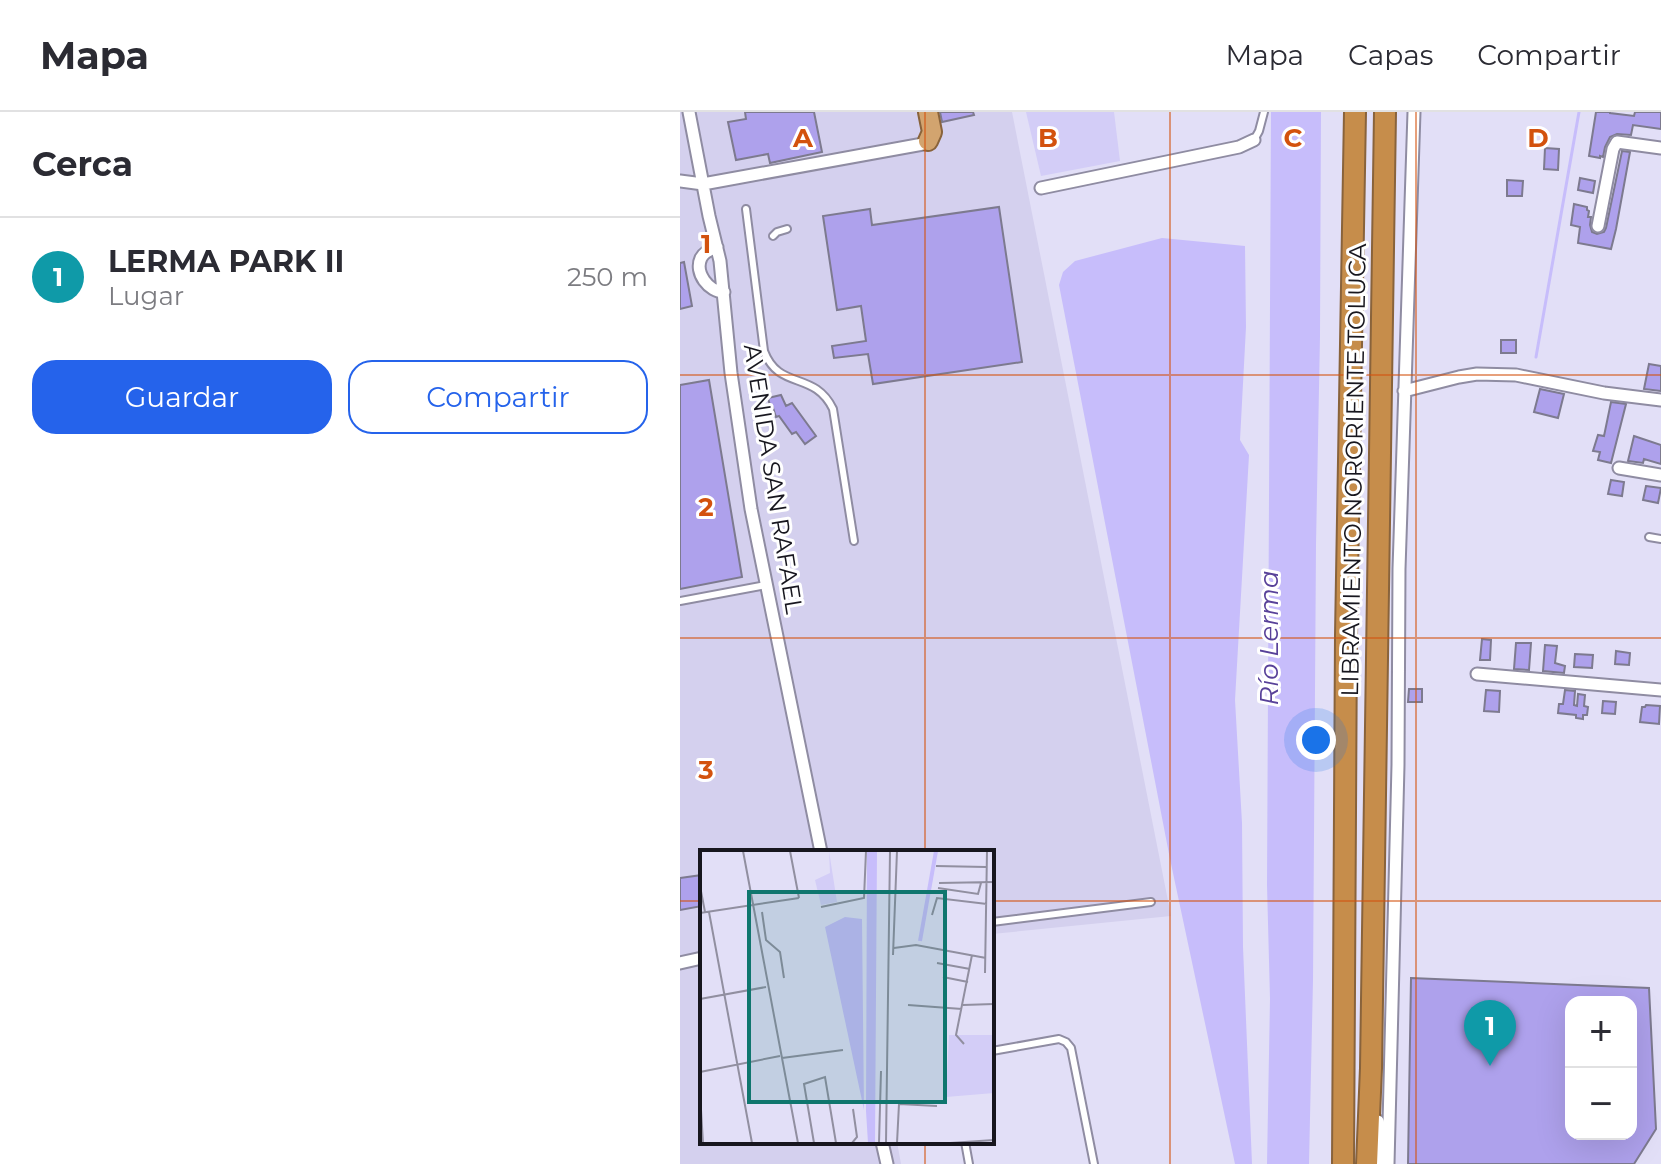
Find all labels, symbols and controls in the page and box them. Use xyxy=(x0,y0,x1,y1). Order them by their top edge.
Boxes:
text: Mapa xyxy=(40,32,149,79)
text: Mapa xyxy=(1225,38,1304,72)
text: Capas xyxy=(1348,38,1433,72)
text: Compartir xyxy=(1477,38,1621,72)
text: A xyxy=(792,122,814,154)
text: B xyxy=(1038,122,1058,154)
text: C xyxy=(1284,122,1303,154)
text: D xyxy=(1527,122,1549,154)
text: Cerca xyxy=(32,143,133,185)
text: 1 xyxy=(701,228,711,260)
street label: LIBRAMIENTO NORORIENTE TOLUCA xyxy=(1335,242,1372,697)
text: LERMA PARK II xyxy=(108,243,344,280)
text: 1 xyxy=(53,261,63,293)
text: 250 m xyxy=(567,261,648,293)
text: Lugar xyxy=(108,280,184,312)
street label: AVENIDA SAN RAFAEL xyxy=(738,342,809,616)
button: Guardar xyxy=(32,360,332,434)
button: Compartir xyxy=(348,360,648,434)
text: 2 xyxy=(698,491,714,523)
water label: Río Lerma xyxy=(1253,570,1285,706)
your location xyxy=(1296,720,1336,760)
text: 3 xyxy=(697,754,714,786)
inset map xyxy=(700,850,994,1144)
map controls xyxy=(1565,996,1637,1140)
button: + xyxy=(1565,996,1637,1068)
pin: 1 xyxy=(1464,1000,1516,1066)
button: − xyxy=(1565,1068,1637,1140)

